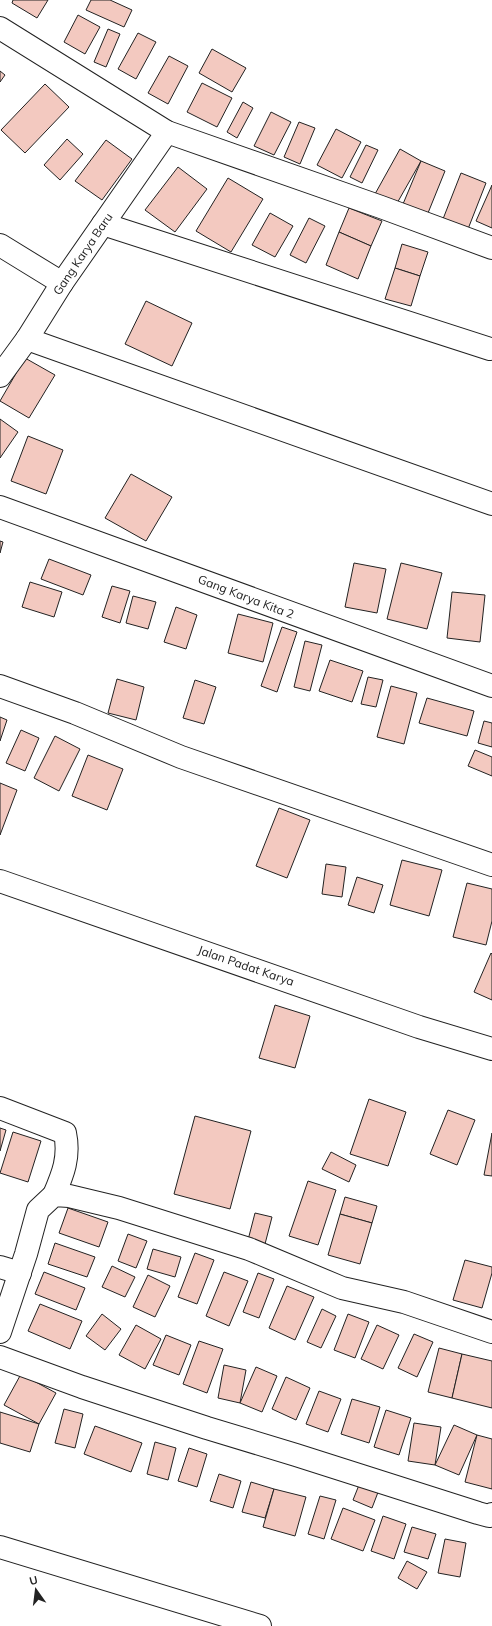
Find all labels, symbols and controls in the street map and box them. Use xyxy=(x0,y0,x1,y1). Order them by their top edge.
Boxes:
street label: Gang Karya Baru xyxy=(49,210,116,298)
street label: Gang Karya Kita 2 xyxy=(196,571,296,622)
street label: Jalan Padat Karya xyxy=(196,942,296,989)
north arrow xyxy=(16,1570,56,1610)
text: U xyxy=(28,1573,39,1588)

